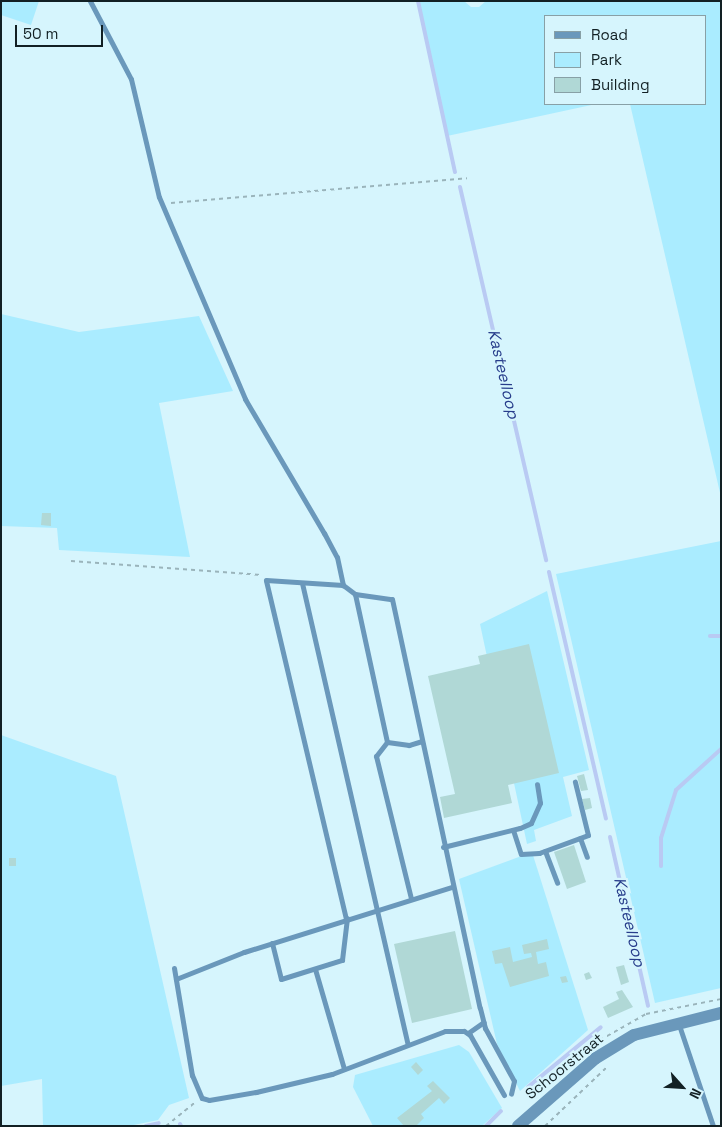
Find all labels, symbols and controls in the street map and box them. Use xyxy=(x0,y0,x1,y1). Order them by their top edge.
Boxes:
scale bar xyxy=(18,15,105,47)
legend xyxy=(544,15,707,105)
text: 50 m xyxy=(23,24,58,43)
text: Road xyxy=(591,25,628,44)
text: Park xyxy=(591,50,622,69)
text: Building xyxy=(591,75,650,94)
water label: Kasteelloop xyxy=(483,327,523,421)
water label: Kasteelloop xyxy=(609,875,649,969)
street label: Schoorstraat xyxy=(521,1029,607,1103)
north arrow xyxy=(657,1062,707,1112)
text: N xyxy=(685,1085,706,1102)

